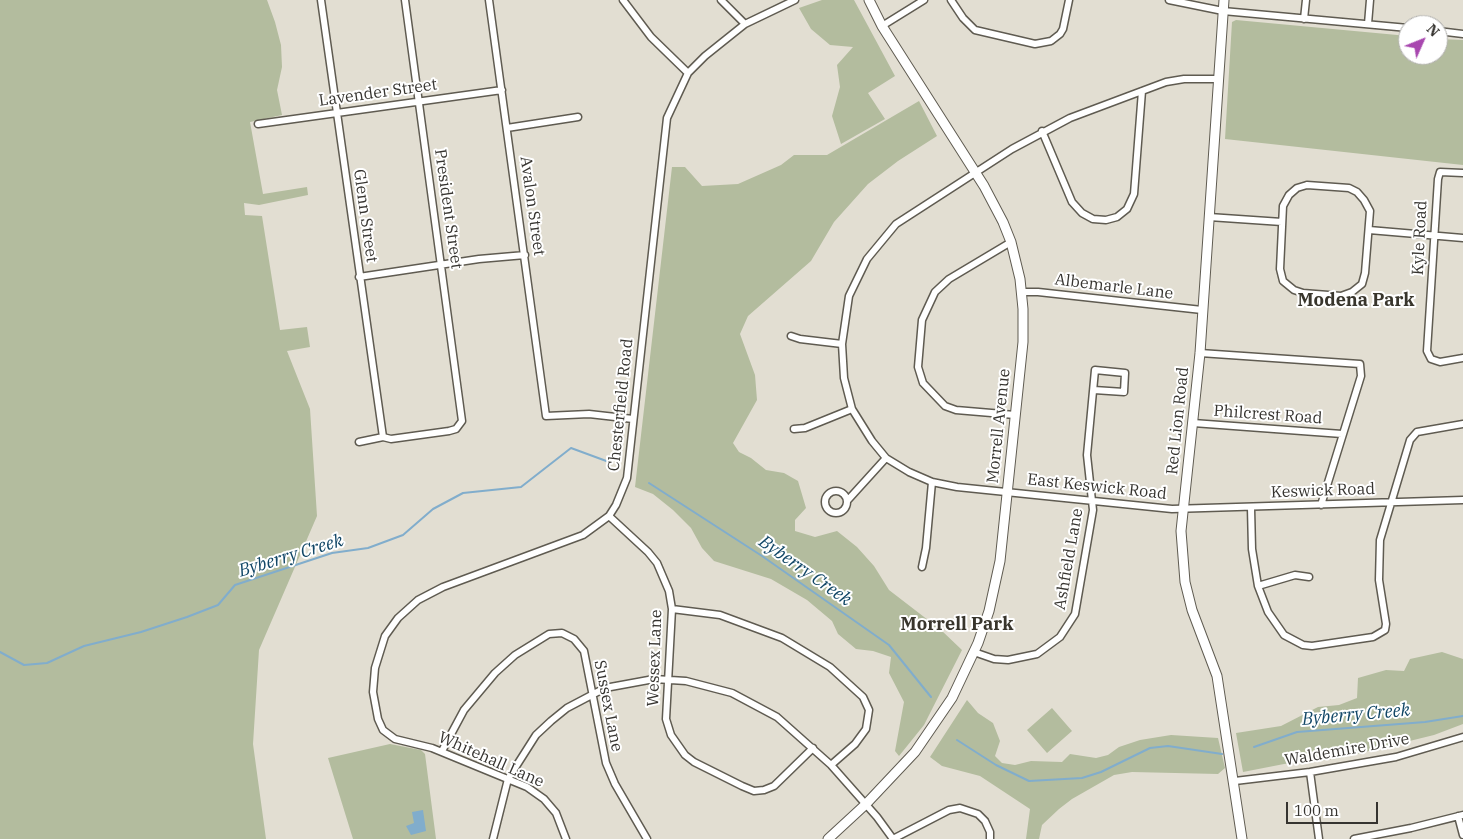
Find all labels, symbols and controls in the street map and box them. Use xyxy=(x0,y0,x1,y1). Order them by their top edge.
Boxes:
north arrow xyxy=(1398,15,1448,65)
text: N xyxy=(1423,20,1443,41)
street label: Lavender Street xyxy=(318,75,438,111)
street label: President Street xyxy=(430,148,466,270)
street label: Avalon Street xyxy=(516,155,548,257)
street label: Glenn Street xyxy=(349,168,381,264)
street label: Kyle Road xyxy=(1408,200,1432,276)
street label: Albemarle Lane xyxy=(1054,270,1174,304)
district label: Modena Park xyxy=(1297,290,1415,312)
street label: Chesterfield Road xyxy=(604,338,638,472)
street label: Red Lion Road xyxy=(1163,366,1193,476)
street label: Morrell Avenue xyxy=(983,368,1015,484)
street label: Philcrest Road xyxy=(1213,402,1323,428)
street label: East Keswick Road xyxy=(1026,470,1168,504)
street label: Keswick Road xyxy=(1271,480,1375,502)
street label: Ashfield Lane xyxy=(1051,507,1087,611)
water label: Byberry Creek xyxy=(236,530,346,582)
water label: Byberry Creek xyxy=(754,531,856,611)
street label: Wessex Lane xyxy=(644,609,666,707)
district label: Morrell Park xyxy=(901,614,1013,636)
street label: Sussex Lane xyxy=(590,659,626,753)
water label: Byberry Creek xyxy=(1301,700,1411,730)
street label: Whitehall Lane xyxy=(435,728,547,792)
street label: Waldemire Drive xyxy=(1283,730,1411,770)
scale bar xyxy=(1288,792,1380,824)
text: 100 m xyxy=(1294,801,1339,820)

